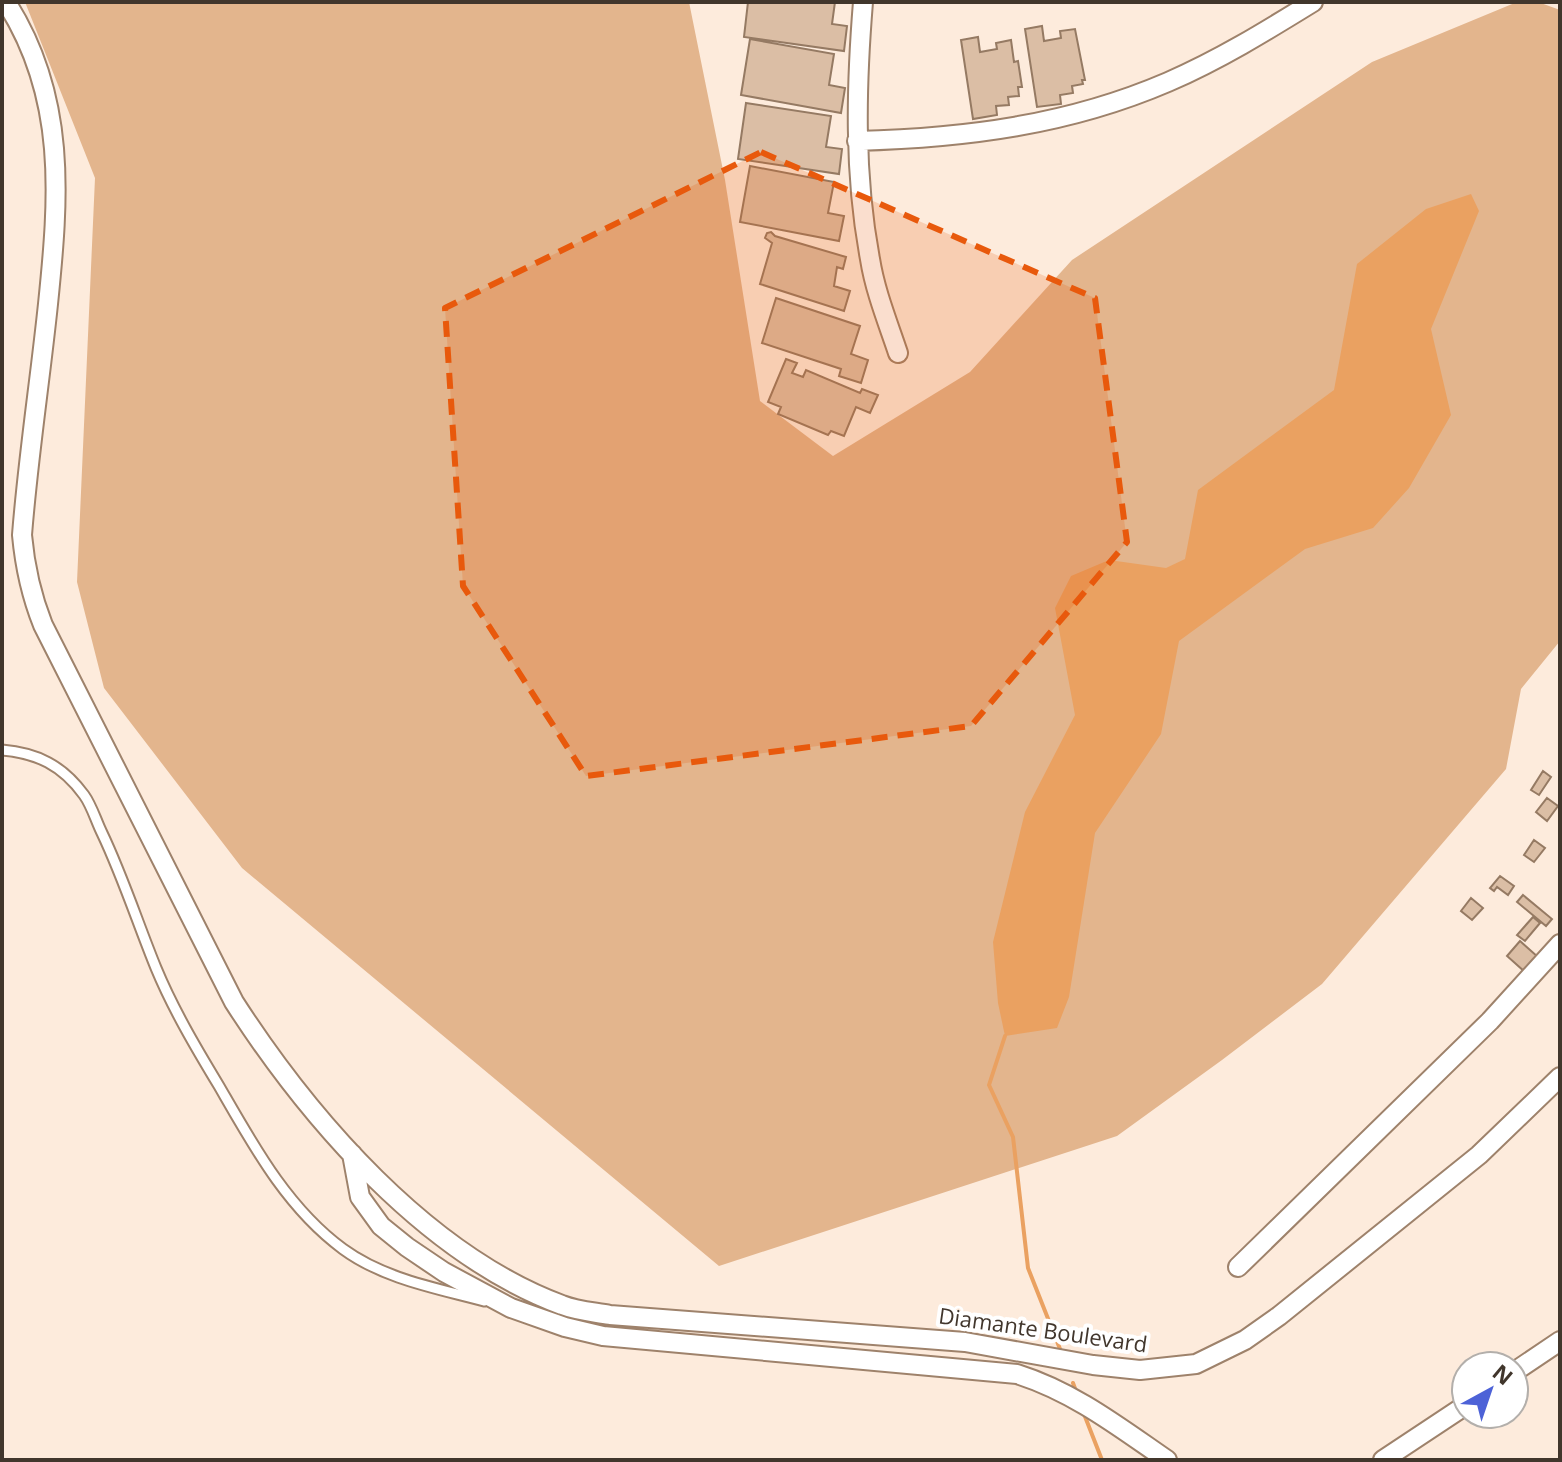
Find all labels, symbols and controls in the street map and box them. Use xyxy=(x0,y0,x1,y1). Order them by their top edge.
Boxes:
street label: Diamante Boulevard xyxy=(937,1300,1149,1358)
north arrow xyxy=(1450,1350,1530,1430)
text: N xyxy=(1487,1357,1520,1391)

